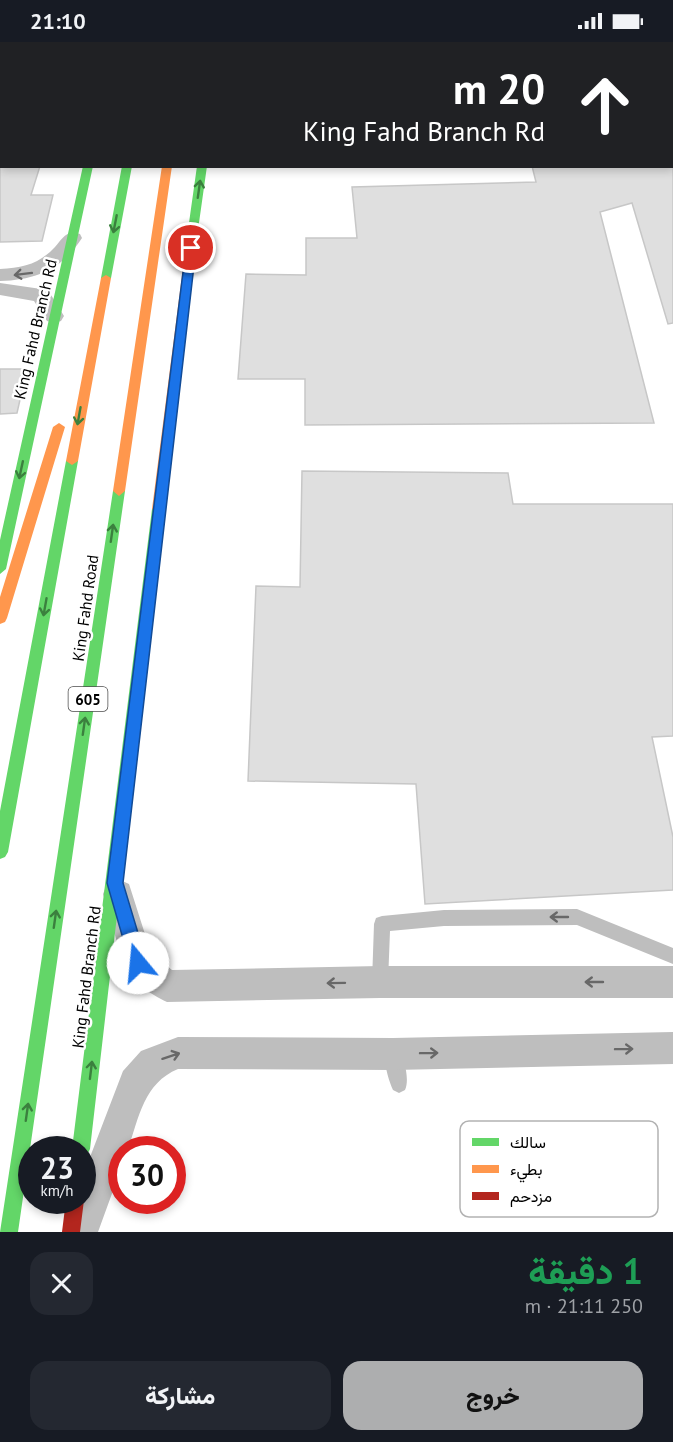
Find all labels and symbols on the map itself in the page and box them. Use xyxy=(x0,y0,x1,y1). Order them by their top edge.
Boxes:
one-way arrow xyxy=(194,179,205,199)
one-way arrow xyxy=(109,214,120,233)
pin xyxy=(165,222,216,273)
street label: King Fahd Branch Rd xyxy=(9,257,61,401)
one-way arrow xyxy=(13,269,33,280)
one-way arrow xyxy=(74,405,85,425)
one-way arrow xyxy=(15,460,26,479)
one-way arrow xyxy=(107,524,118,543)
street label: King Fahd Road xyxy=(68,553,102,663)
one-way arrow xyxy=(39,597,50,617)
road number: 605 xyxy=(68,687,107,711)
one-way arrow xyxy=(78,717,89,736)
street label: King Fahd Branch Rd xyxy=(67,905,105,1049)
one-way arrow xyxy=(50,910,61,929)
one-way arrow xyxy=(550,911,570,923)
position arrow xyxy=(106,931,170,995)
one-way arrow xyxy=(584,976,604,988)
one-way arrow xyxy=(326,977,346,989)
one-way arrow xyxy=(613,1043,633,1055)
one-way arrow xyxy=(418,1047,438,1059)
one-way arrow xyxy=(161,1050,180,1061)
one-way arrow xyxy=(86,1061,97,1081)
one-way arrow xyxy=(21,1102,32,1122)
legend xyxy=(460,1121,658,1217)
text: سالك xyxy=(510,1132,546,1152)
speed limit sign: 30 xyxy=(108,1136,186,1214)
text: بطيء xyxy=(510,1159,542,1183)
text: مزدحم xyxy=(510,1186,552,1207)

